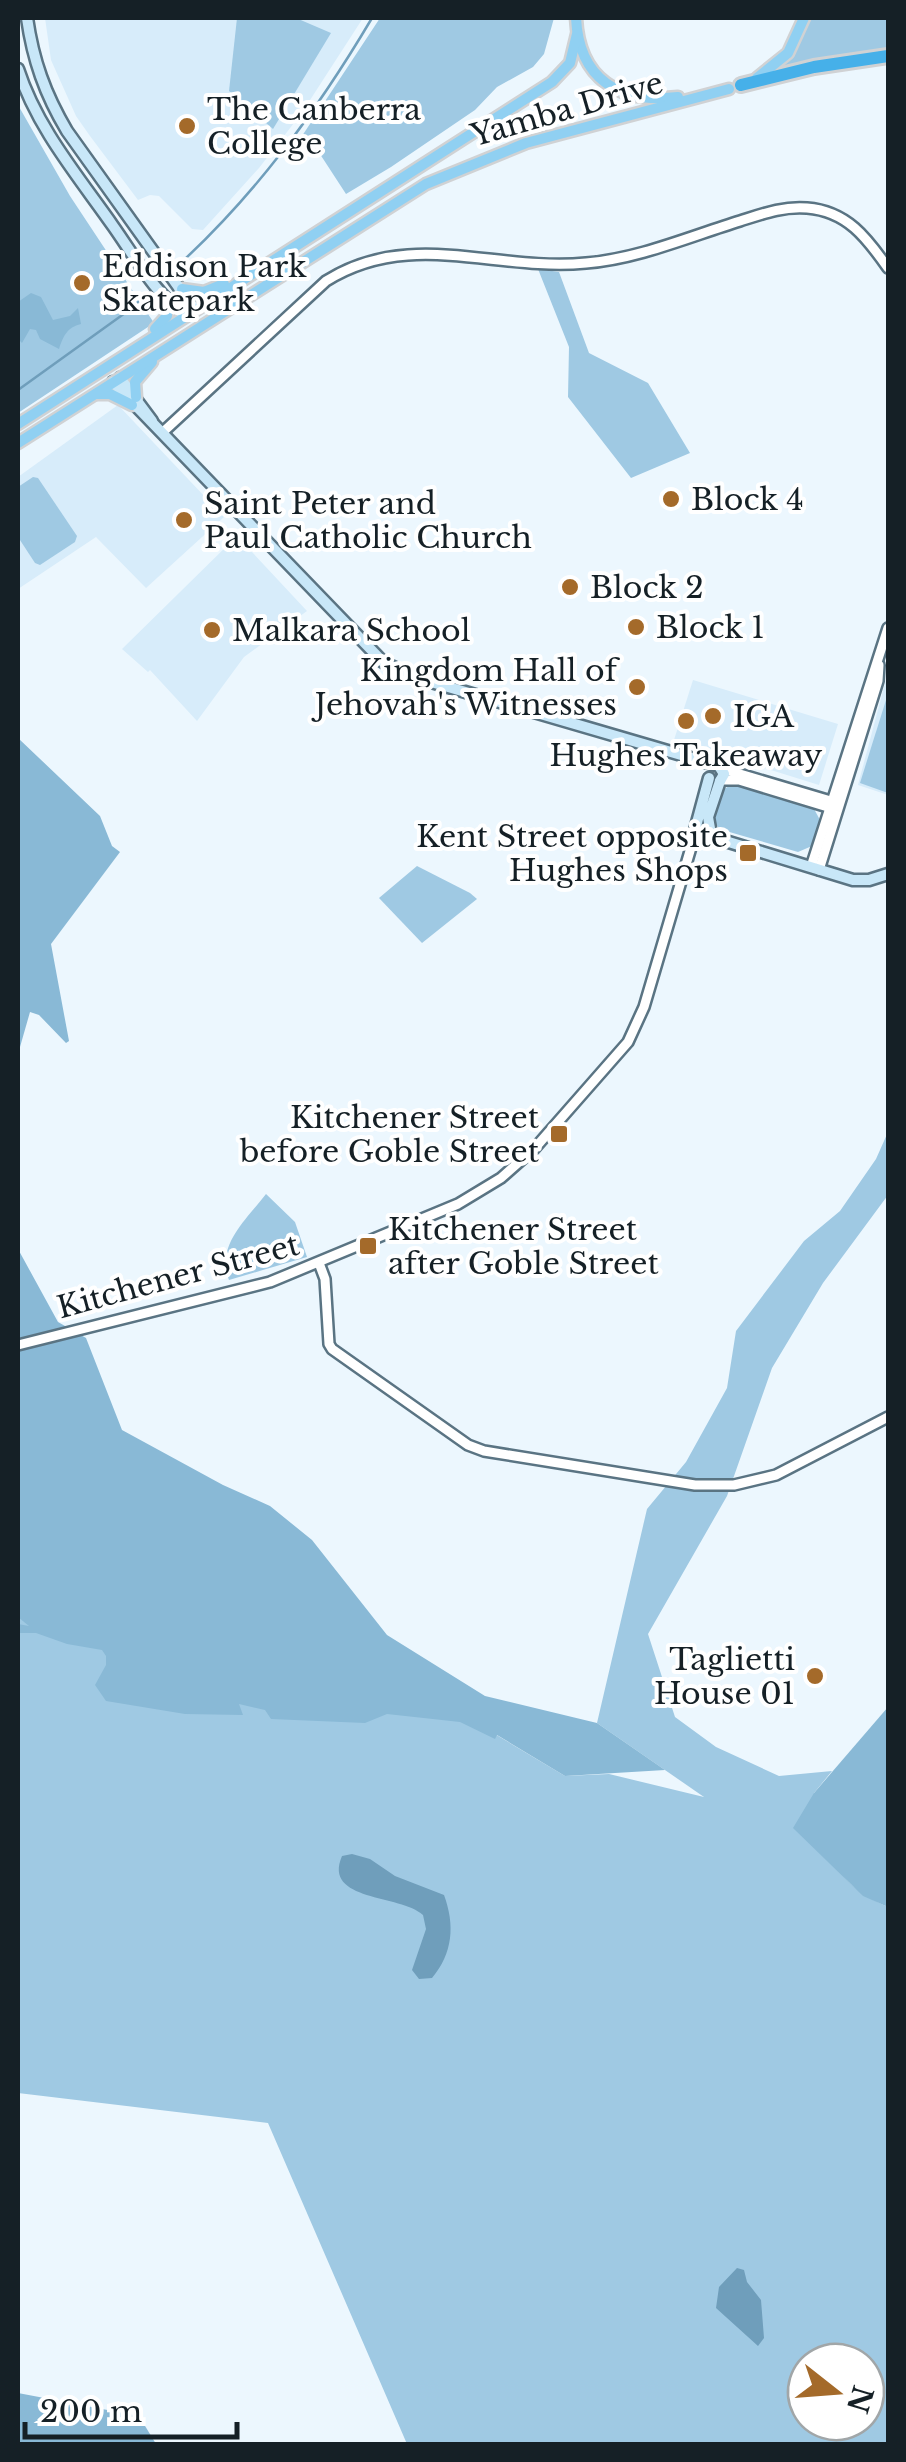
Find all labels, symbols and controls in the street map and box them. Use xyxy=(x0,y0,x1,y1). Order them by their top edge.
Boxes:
street label: Yamba Drive xyxy=(466,64,667,154)
place label: The Canberra College xyxy=(207,91,421,162)
marker: The Canberra College xyxy=(176,115,198,137)
place label: Eddison Park Skatepark xyxy=(102,248,307,319)
marker: Eddison Park Skatepark xyxy=(71,272,93,294)
place label: Block 4 xyxy=(691,481,804,518)
place label: Saint Peter and Paul Catholic Church xyxy=(204,485,532,556)
marker: Block 4 xyxy=(660,488,682,510)
marker: Saint Peter and Paul Catholic Church xyxy=(173,509,195,531)
place label: Block 2 xyxy=(590,569,704,606)
marker: Block 2 xyxy=(559,576,581,598)
place label: Block 1 xyxy=(656,609,765,646)
place label: Malkara School xyxy=(232,612,470,649)
marker: Block 1 xyxy=(625,616,647,638)
marker: Malkara School xyxy=(201,619,223,641)
place label: Kingdom Hall of Jehovah's Witnesses xyxy=(311,652,621,723)
marker: Kingdom Hall of Jehovah's Witnesses xyxy=(626,676,648,698)
place label: IGA xyxy=(733,698,795,735)
marker: IGA xyxy=(702,705,724,727)
marker: Hughes Takeaway xyxy=(675,710,697,732)
place label: Hughes Takeaway xyxy=(550,737,822,774)
place label: Kent Street opposite Hughes Shops xyxy=(416,818,728,889)
marker: Kent Street opposite Hughes Shops xyxy=(737,842,759,864)
place label: Kitchener Street before Goble Street xyxy=(239,1099,540,1170)
marker: Kitchener Street before Goble Street xyxy=(548,1123,570,1145)
place label: Kitchener Street after Goble Street xyxy=(388,1211,659,1282)
street label: Kitchener Street xyxy=(53,1226,304,1326)
marker: Kitchener Street after Goble Street xyxy=(357,1235,379,1257)
place label: Taglietti House 01 xyxy=(654,1641,795,1712)
marker: Taglietti House 01 xyxy=(804,1665,826,1687)
north arrow xyxy=(786,2342,886,2442)
scale bar xyxy=(25,2377,238,2439)
text: N xyxy=(839,2381,880,2417)
text: 200 m xyxy=(40,2393,142,2430)

